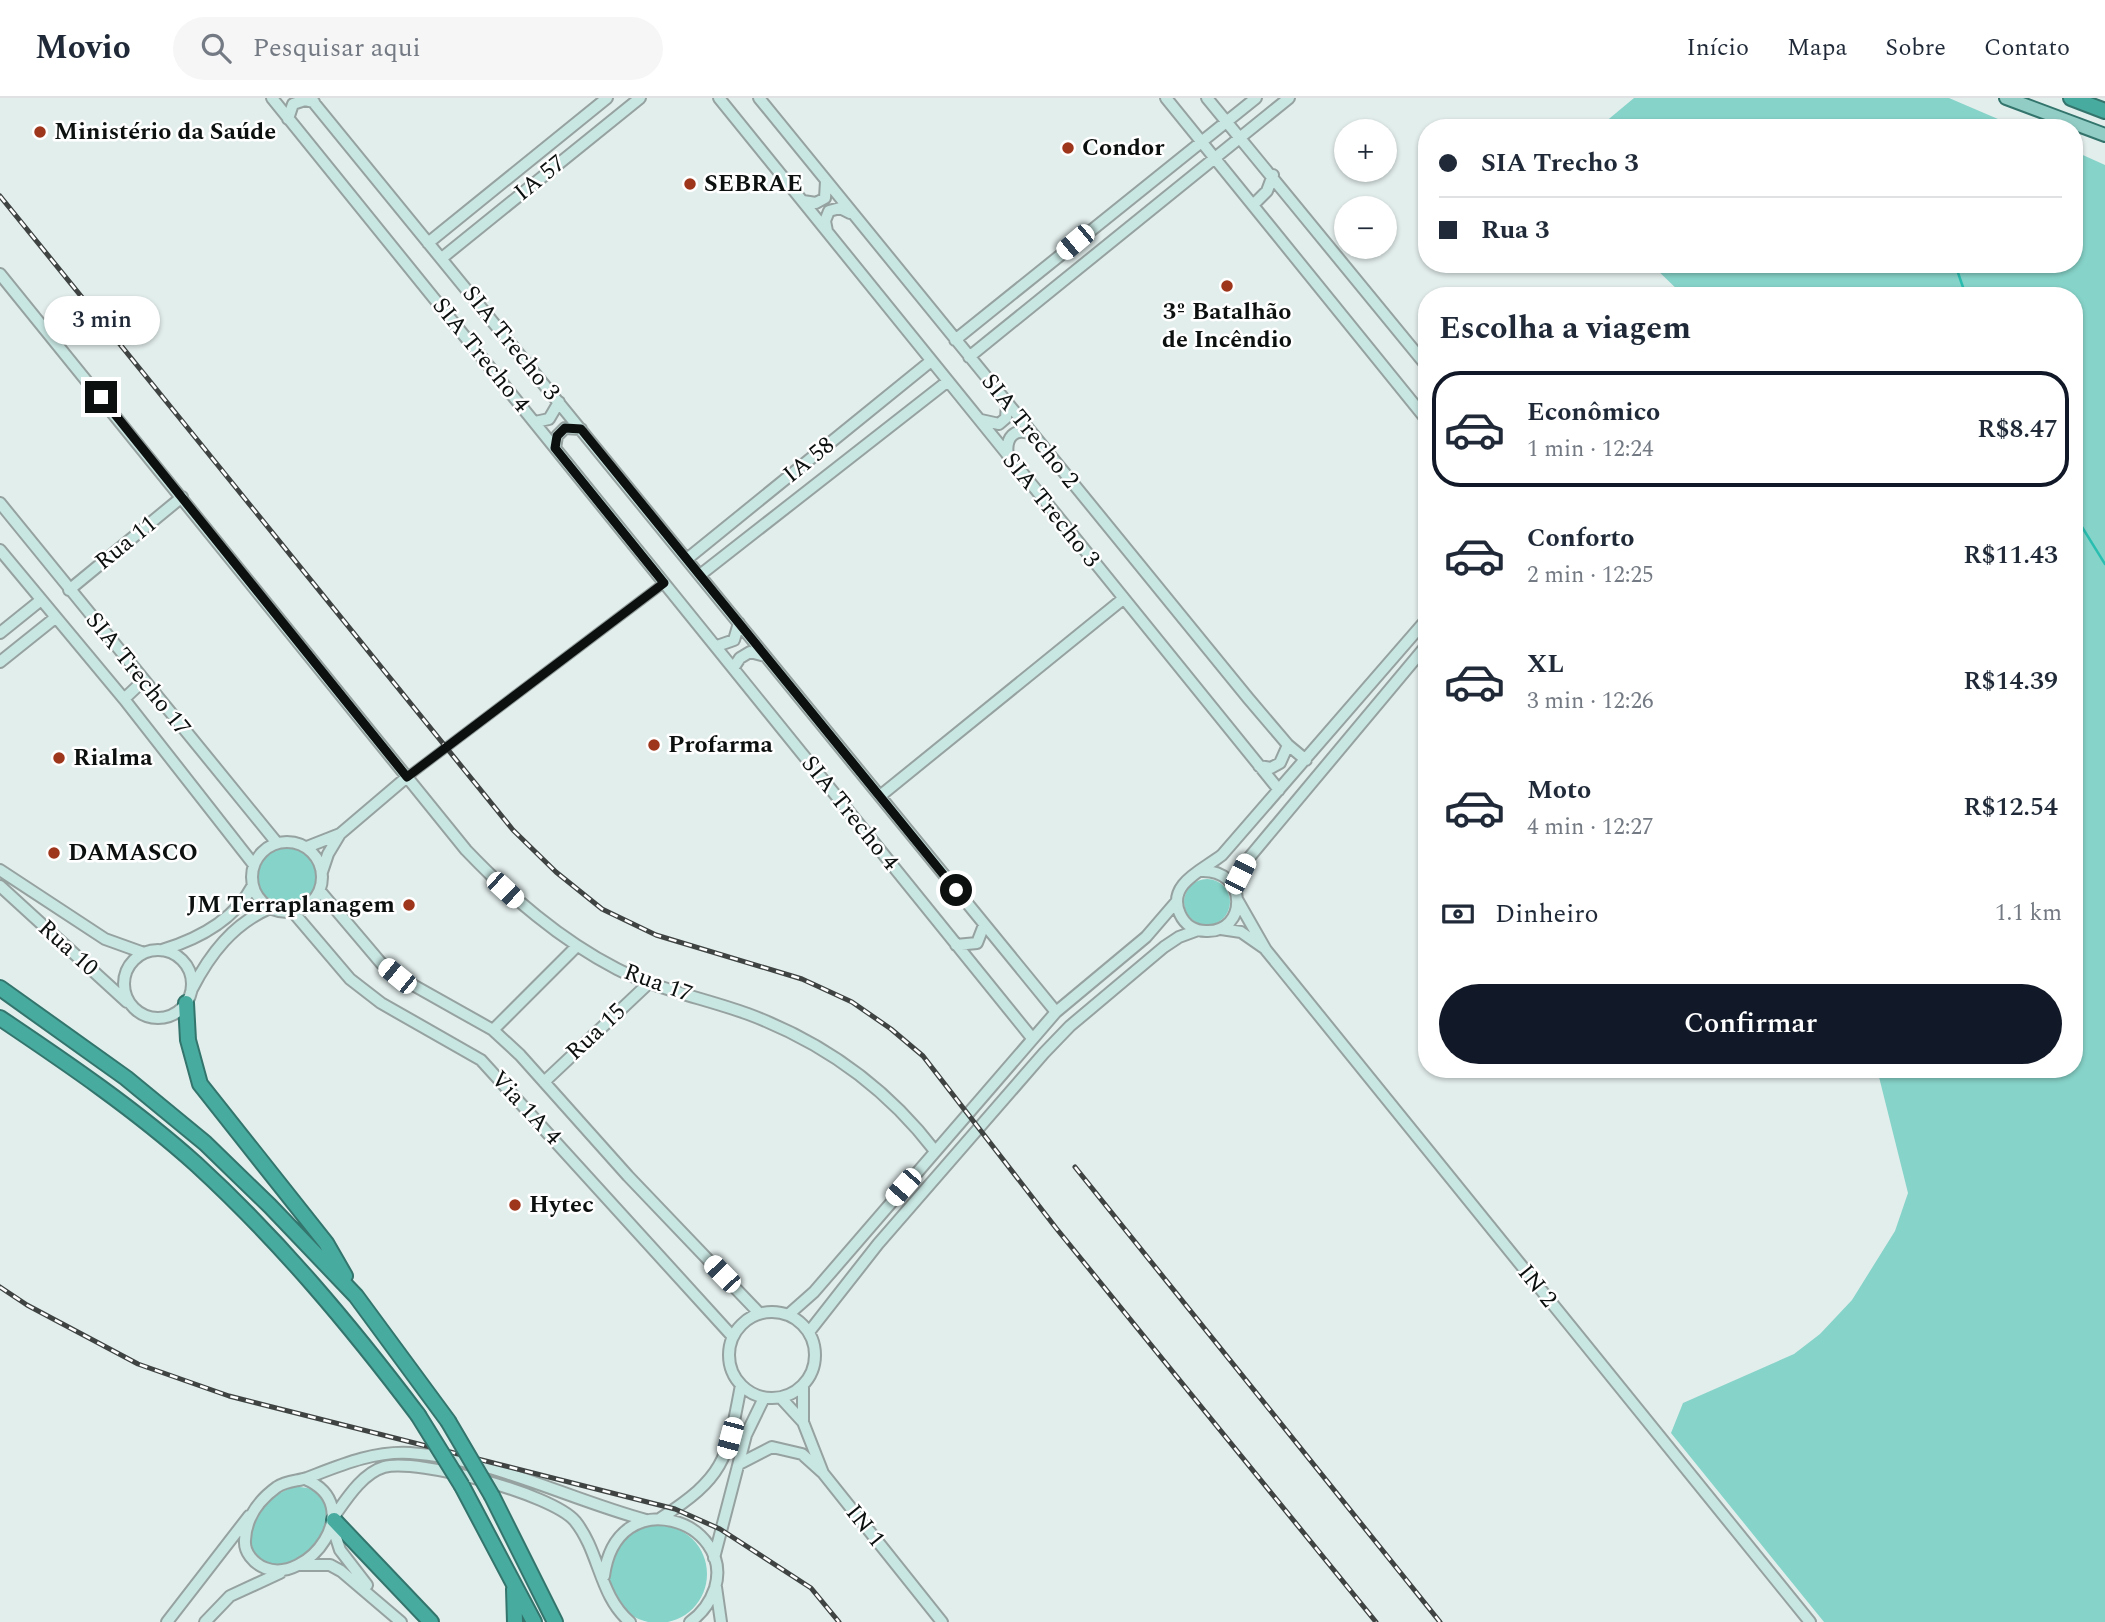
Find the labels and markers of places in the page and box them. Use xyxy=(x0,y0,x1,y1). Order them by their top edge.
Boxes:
place label: Ministério da Saúde xyxy=(54,114,276,150)
marker: Ministério da Saúde xyxy=(32,124,48,140)
place label: Condor xyxy=(1082,130,1165,166)
marker: Condor xyxy=(1060,140,1076,156)
place label: SEBRAE xyxy=(704,166,803,202)
marker: SEBRAE xyxy=(682,176,698,192)
marker: 3º Batalhão de Incêndio xyxy=(1219,278,1235,294)
place label: 3º Batalhão de Incêndio xyxy=(1162,294,1292,358)
place label: Profarma xyxy=(668,727,774,763)
marker: Profarma xyxy=(646,737,662,753)
place label: Rialma xyxy=(73,740,153,776)
marker: Rialma xyxy=(51,750,67,766)
place label: DAMASCO xyxy=(68,835,198,871)
marker: DAMASCO xyxy=(46,845,62,861)
place label: JM Terraplanagem xyxy=(187,887,395,923)
marker: JM Terraplanagem xyxy=(401,897,417,913)
place label: Hytec xyxy=(529,1187,594,1223)
marker: Hytec xyxy=(507,1197,523,1213)

